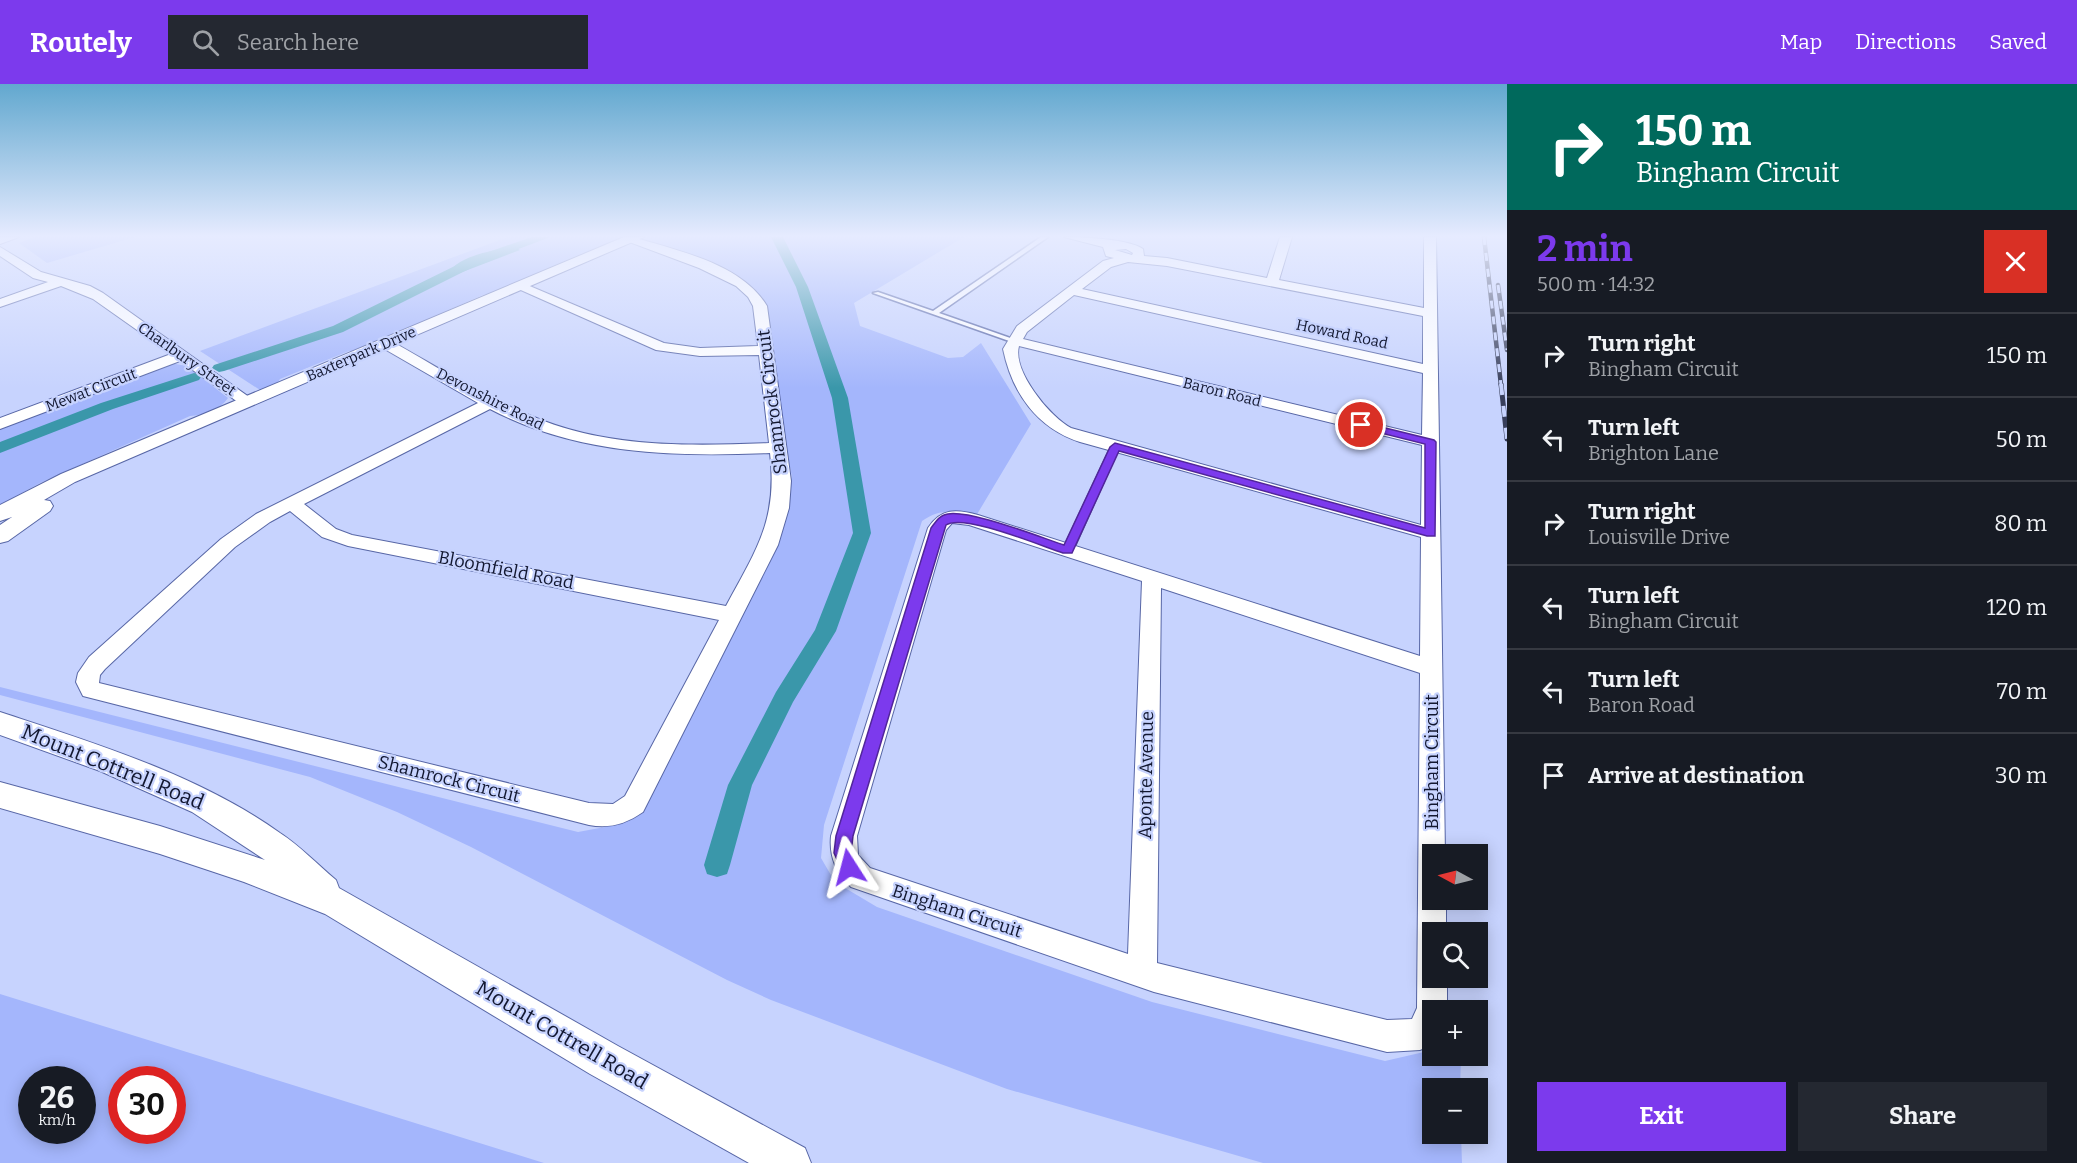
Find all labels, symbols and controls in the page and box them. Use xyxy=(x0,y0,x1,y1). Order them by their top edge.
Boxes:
search box xyxy=(168,15,588,69)
text: Routely xyxy=(30,26,132,59)
icon: search xyxy=(189,26,222,59)
text: Search here xyxy=(237,29,359,56)
text: Map xyxy=(1780,29,1822,55)
text: Directions xyxy=(1855,29,1956,55)
text: Saved xyxy=(1989,29,2047,55)
text: 150 m xyxy=(1636,106,1751,156)
icon: right xyxy=(1537,108,1615,186)
text: Bingham Circuit xyxy=(1636,157,1839,189)
text: 2 min xyxy=(1537,227,1633,271)
button: close xyxy=(1984,230,2047,293)
text: 500 m · 14:32 xyxy=(1537,272,1655,296)
street label: Howard Road xyxy=(1294,315,1390,353)
street label: Charlbury Street xyxy=(135,318,240,400)
street label: Baxterpark Drive xyxy=(303,323,419,385)
street label: Shamrock Circuit xyxy=(752,328,792,476)
text: Turn right xyxy=(1588,330,1696,357)
icon: right xyxy=(1537,339,1570,372)
text: 150 m xyxy=(1987,342,2047,369)
text: Bingham Circuit xyxy=(1588,357,1739,381)
street label: Mewat Circuit xyxy=(43,364,140,416)
street label: Devonshire Road xyxy=(433,364,547,434)
street label: Baron Road xyxy=(1181,374,1263,410)
pin xyxy=(1335,399,1386,450)
icon: arrive xyxy=(1344,408,1377,441)
text: Turn left xyxy=(1588,414,1680,441)
icon: left xyxy=(1537,423,1570,456)
text: 50 m xyxy=(1996,426,2047,453)
text: Brighton Lane xyxy=(1588,441,1719,465)
text: Turn right xyxy=(1588,498,1696,525)
icon: right xyxy=(1537,507,1570,540)
text: 80 m xyxy=(1994,510,2047,537)
text: Louisville Drive xyxy=(1588,525,1730,549)
street label: Bloomfield Road xyxy=(436,546,576,594)
text: Turn left xyxy=(1588,582,1680,609)
icon: left xyxy=(1537,591,1570,624)
text: 120 m xyxy=(1987,594,2047,621)
text: Bingham Circuit xyxy=(1588,609,1739,633)
text: Turn left xyxy=(1588,666,1680,693)
icon: left xyxy=(1537,675,1570,708)
text: 70 m xyxy=(1997,678,2047,705)
text: Baron Road xyxy=(1588,693,1695,717)
street label: Bingham Circuit xyxy=(1421,694,1443,830)
street label: Aponte Avenue xyxy=(1134,711,1158,839)
street label: Mount Cottrell Road xyxy=(18,718,208,816)
street label: Shamrock Circuit xyxy=(376,751,523,807)
icon: arrive xyxy=(1537,759,1570,792)
text: Arrive at destination xyxy=(1588,762,1804,789)
text: 30 m xyxy=(1995,762,2047,789)
position arrow xyxy=(817,835,881,899)
north arrow xyxy=(1422,844,1488,910)
map controls xyxy=(1422,844,1488,1144)
street label: Bingham Circuit xyxy=(889,880,1025,943)
button: search xyxy=(1422,922,1488,988)
street label: Mount Cottrell Road xyxy=(471,975,653,1095)
button: + xyxy=(1422,1000,1488,1066)
speed limit sign: 30 xyxy=(108,1066,186,1144)
button: − xyxy=(1422,1078,1488,1144)
text: 26 xyxy=(40,1080,74,1116)
button: Exit xyxy=(1537,1082,1786,1151)
button: Share xyxy=(1798,1082,2047,1151)
text: km/h xyxy=(38,1111,76,1129)

